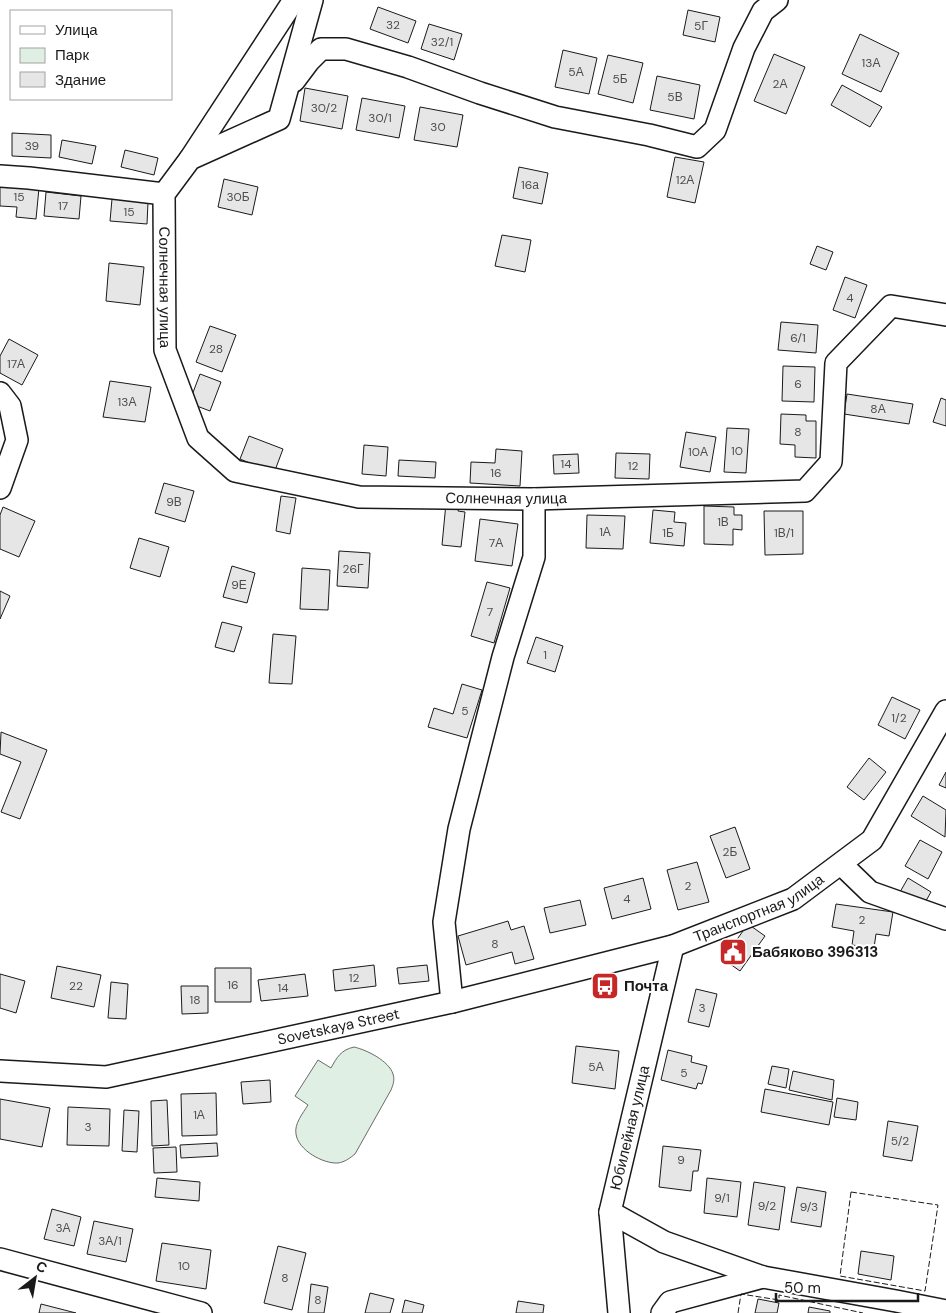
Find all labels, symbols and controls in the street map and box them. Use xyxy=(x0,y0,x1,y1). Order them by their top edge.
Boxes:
legend xyxy=(10,10,172,100)
house number: 32 xyxy=(386,17,400,33)
house number: 5Г xyxy=(694,18,708,34)
text: Улица xyxy=(55,20,98,40)
house number: 32/1 xyxy=(431,34,453,50)
text: Парк xyxy=(55,45,89,65)
house number: 13А xyxy=(862,55,880,71)
house number: 5А xyxy=(568,64,584,80)
text: Здание xyxy=(55,70,106,90)
house number: 5Б xyxy=(612,71,628,87)
house number: 2А xyxy=(773,76,787,92)
house number: 5В xyxy=(667,89,683,105)
house number: 30/2 xyxy=(311,100,337,116)
house number: 30/1 xyxy=(368,110,392,126)
house number: 30 xyxy=(430,119,446,135)
house number: 39 xyxy=(25,138,39,154)
house number: 12А xyxy=(676,172,694,188)
house number: 16а xyxy=(521,177,539,193)
house number: 15 xyxy=(13,189,25,205)
house number: 30Б xyxy=(226,189,250,205)
house number: 17 xyxy=(58,198,68,214)
house number: 15 xyxy=(123,204,135,220)
street label: Солнечная улица xyxy=(154,226,175,349)
house number: 4 xyxy=(846,290,854,306)
house number: 6/1 xyxy=(790,330,806,346)
house number: 28 xyxy=(209,341,223,357)
house number: 17А xyxy=(7,356,25,372)
house number: 6 xyxy=(794,376,802,392)
house number: 13А xyxy=(118,394,136,410)
house number: 8А xyxy=(870,401,886,417)
house number: 8 xyxy=(794,424,802,440)
house number: 10 xyxy=(731,443,743,459)
house number: 10А xyxy=(688,444,708,460)
house number: 14 xyxy=(560,456,572,472)
house number: 12 xyxy=(628,458,638,474)
house number: 16 xyxy=(490,465,502,481)
street label: Солнечная улица xyxy=(445,488,568,509)
house number: 9В xyxy=(166,494,182,510)
house number: 1В xyxy=(717,514,729,530)
house number: 1А xyxy=(599,524,611,540)
house number: 1Б xyxy=(662,525,674,541)
house number: 1В/1 xyxy=(774,525,794,541)
house number: 7А xyxy=(489,535,503,551)
house number: 26Г xyxy=(343,561,364,577)
house number: 9Е xyxy=(231,577,247,593)
house number: 7 xyxy=(487,604,493,620)
house number: 1 xyxy=(543,647,547,663)
house number: 5 xyxy=(461,703,469,719)
house number: 1/2 xyxy=(891,710,907,726)
house number: 2Б xyxy=(723,844,738,860)
street label: Транспортная улица xyxy=(690,869,828,947)
house number: 2 xyxy=(685,878,692,894)
house number: 4 xyxy=(623,891,631,907)
house number: 2 xyxy=(859,912,866,928)
house number: 8 xyxy=(491,936,499,952)
public building icon: Бабяково 396313 xyxy=(718,937,748,967)
place label: Бабяково 396313 xyxy=(752,942,878,962)
house number: 12 xyxy=(349,970,359,986)
bus stop icon: Почта xyxy=(590,971,620,1001)
place label: Почта xyxy=(624,976,669,996)
house number: 16 xyxy=(227,977,239,993)
house number: 22 xyxy=(69,978,83,994)
house number: 14 xyxy=(277,980,289,996)
house number: 18 xyxy=(189,992,201,1008)
house number: 3 xyxy=(698,1000,706,1016)
street label: Sovetskaya Street xyxy=(275,1004,402,1050)
house number: 5А xyxy=(588,1059,604,1075)
street label: Юбилейная улица xyxy=(606,1063,655,1192)
house number: 5 xyxy=(680,1065,688,1081)
house number: 1А xyxy=(193,1107,205,1123)
house number: 3 xyxy=(84,1119,92,1135)
house number: 5/2 xyxy=(891,1133,909,1149)
house number: 9 xyxy=(677,1152,685,1168)
house number: 9/1 xyxy=(714,1190,730,1206)
house number: 9/2 xyxy=(758,1198,776,1214)
house number: 9/3 xyxy=(800,1199,818,1215)
house number: 3А xyxy=(55,1220,71,1236)
house number: 3А/1 xyxy=(98,1233,122,1249)
north arrow xyxy=(10,1253,60,1303)
text: С xyxy=(33,1257,51,1277)
house number: 10 xyxy=(178,1258,190,1274)
house number: 8 xyxy=(281,1270,289,1286)
scale bar xyxy=(776,1270,918,1302)
text: 50 m xyxy=(784,1278,821,1298)
house number: 8 xyxy=(314,1292,322,1308)

